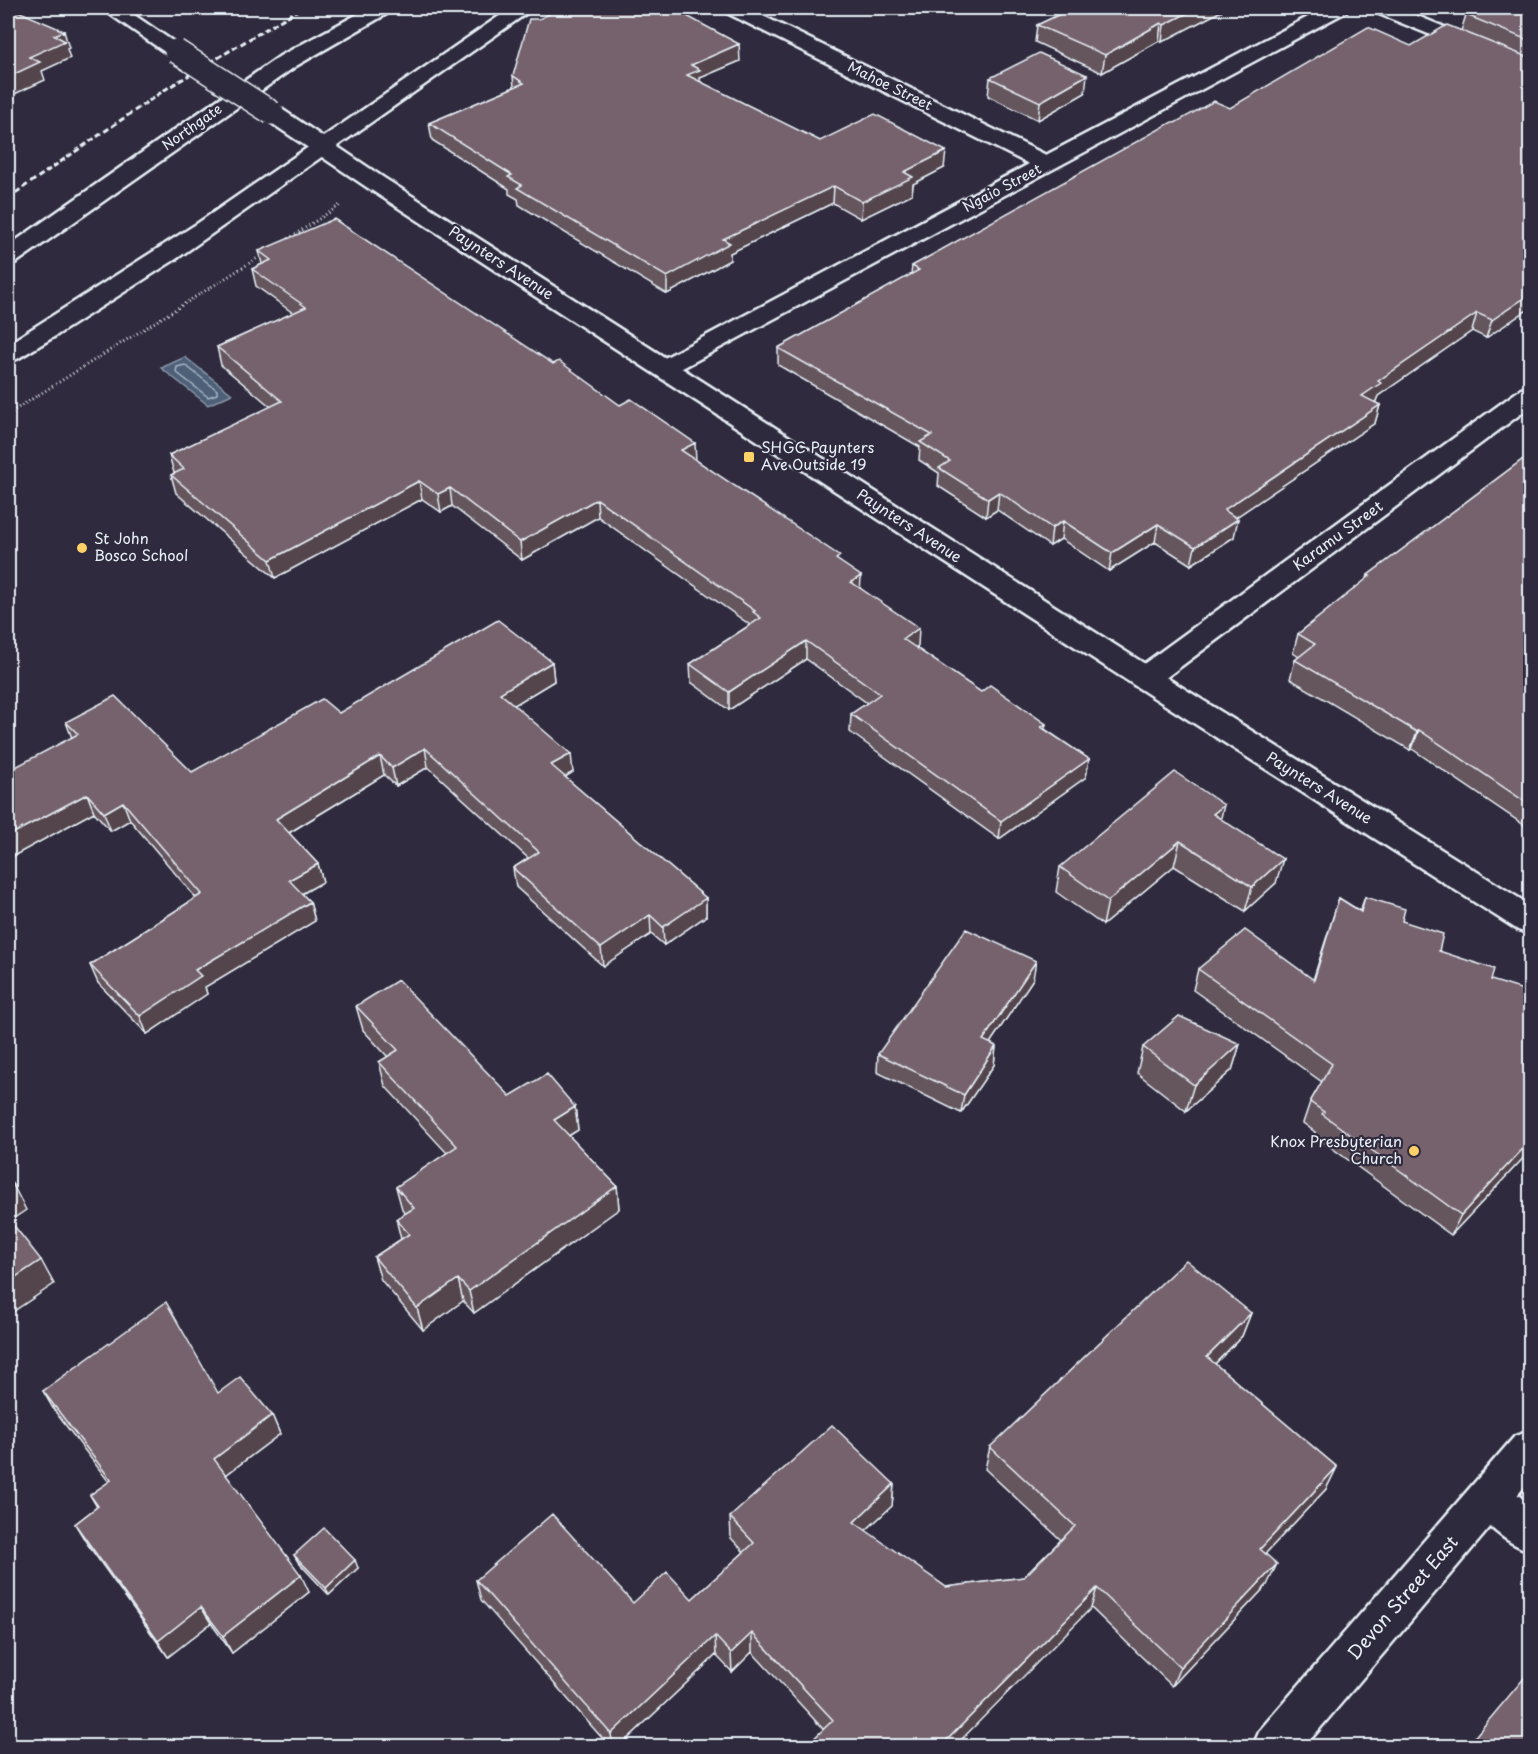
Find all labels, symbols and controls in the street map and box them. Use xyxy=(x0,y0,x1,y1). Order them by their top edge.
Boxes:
street label: Mahoe Street xyxy=(844,56,936,115)
street label: Northgate xyxy=(157,98,226,155)
street label: Ngaio Street xyxy=(959,158,1045,217)
street label: Paynters Avenue xyxy=(445,219,559,304)
place label: SHGC Paynters Ave Outside 19 xyxy=(761,435,875,475)
marker: SHGC Paynters Ave Outside 19 xyxy=(742,450,756,464)
street label: Paynters Avenue xyxy=(853,482,967,567)
street label: Karamu Street xyxy=(1287,494,1387,575)
place label: St John Bosco School xyxy=(94,526,188,566)
marker: St John Bosco School xyxy=(75,541,89,555)
street label: Paynters Avenue xyxy=(1262,745,1377,829)
place label: Knox Presbyterian Church xyxy=(1270,1129,1402,1169)
marker: Knox Presbyterian Church xyxy=(1407,1144,1421,1158)
street label: Devon Street East xyxy=(1340,1529,1464,1665)

